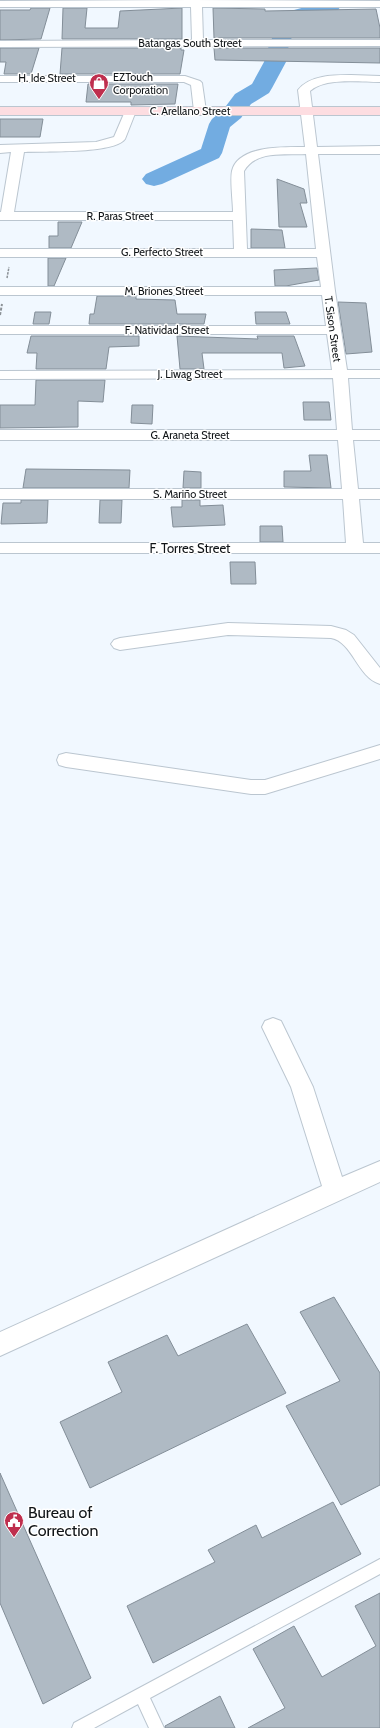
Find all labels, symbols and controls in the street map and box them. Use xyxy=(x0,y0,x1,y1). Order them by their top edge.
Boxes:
street label: Batangas South Street xyxy=(138,36,242,50)
place label: EZTouch Corporation xyxy=(113,70,168,97)
street label: H. Ide Street xyxy=(18,71,76,85)
shop icon: EZTouch Corporation xyxy=(88,72,110,100)
street label: C. Arellano Street xyxy=(150,104,231,118)
street label: R. Paras Street xyxy=(87,209,154,223)
street label: G. Perfecto Street xyxy=(121,245,203,259)
street label: M. Briones Street xyxy=(124,284,204,298)
street label: T. Sison Street xyxy=(321,295,345,363)
street label: F. Natividad Street xyxy=(125,323,210,337)
street label: J. Liwag Street xyxy=(157,367,223,381)
street label: G. Araneta Street xyxy=(150,428,230,442)
street label: S. Mariño Street xyxy=(153,487,227,501)
street label: F. Torres Street xyxy=(150,540,231,556)
place label: Bureau of Correction xyxy=(28,1503,98,1540)
public building icon: Bureau of Correction xyxy=(3,1510,25,1538)

